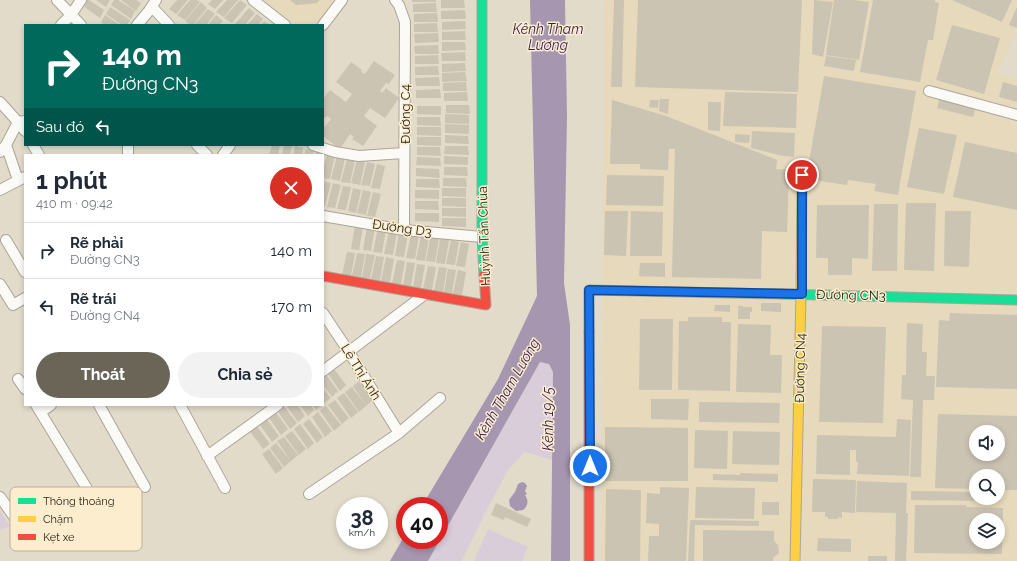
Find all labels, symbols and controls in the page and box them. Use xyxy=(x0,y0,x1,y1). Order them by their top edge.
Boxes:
water label: Kênh Tham Lương xyxy=(513,21,584,53)
text: 140 m xyxy=(102,39,182,72)
icon: right xyxy=(36,40,88,92)
text: Đường CN3 xyxy=(102,73,198,94)
street label: Đường C4 xyxy=(398,84,413,144)
icon: left xyxy=(92,116,114,138)
text: Sau đó xyxy=(36,118,84,136)
pin xyxy=(785,158,819,192)
icon: arrive xyxy=(791,164,813,186)
text: 1 phút xyxy=(36,166,107,195)
button: close xyxy=(270,167,312,209)
street label: Huỳnh Tấn Chùa xyxy=(475,186,493,286)
text: 410 m · 09:42 xyxy=(36,196,113,211)
street label: Đường D3 xyxy=(371,216,433,240)
text: Rẽ phải xyxy=(70,234,123,252)
icon: right xyxy=(36,240,58,262)
text: 140 m xyxy=(271,242,312,260)
text: Đường CN3 xyxy=(70,252,140,267)
street label: Đường CN3 xyxy=(816,287,886,303)
text: Rẽ trái xyxy=(70,290,116,308)
icon: left xyxy=(36,296,58,318)
text: 170 m xyxy=(271,298,312,316)
text: Đường CN4 xyxy=(70,308,140,323)
street label: Đường CN4 xyxy=(792,333,808,403)
water label: Kênh Tham Lương xyxy=(471,335,543,443)
street label: Lê Thị Ánh xyxy=(338,341,384,403)
button: Thoát xyxy=(36,352,170,398)
button: Chia sẻ xyxy=(178,352,312,398)
water label: Kênh 19/5 xyxy=(540,386,556,451)
map controls xyxy=(969,425,1005,549)
button: sound xyxy=(969,425,1005,461)
position arrow xyxy=(569,445,611,487)
button: search xyxy=(969,469,1005,505)
legend xyxy=(10,487,142,551)
text: Thông thoáng xyxy=(43,495,115,508)
speed limit sign: 40 xyxy=(396,497,448,549)
text: 38 xyxy=(350,506,374,530)
text: Chậm xyxy=(43,513,73,526)
button: layers xyxy=(969,513,1005,549)
text: km/h xyxy=(349,527,375,538)
text: Kẹt xe xyxy=(43,531,75,544)

